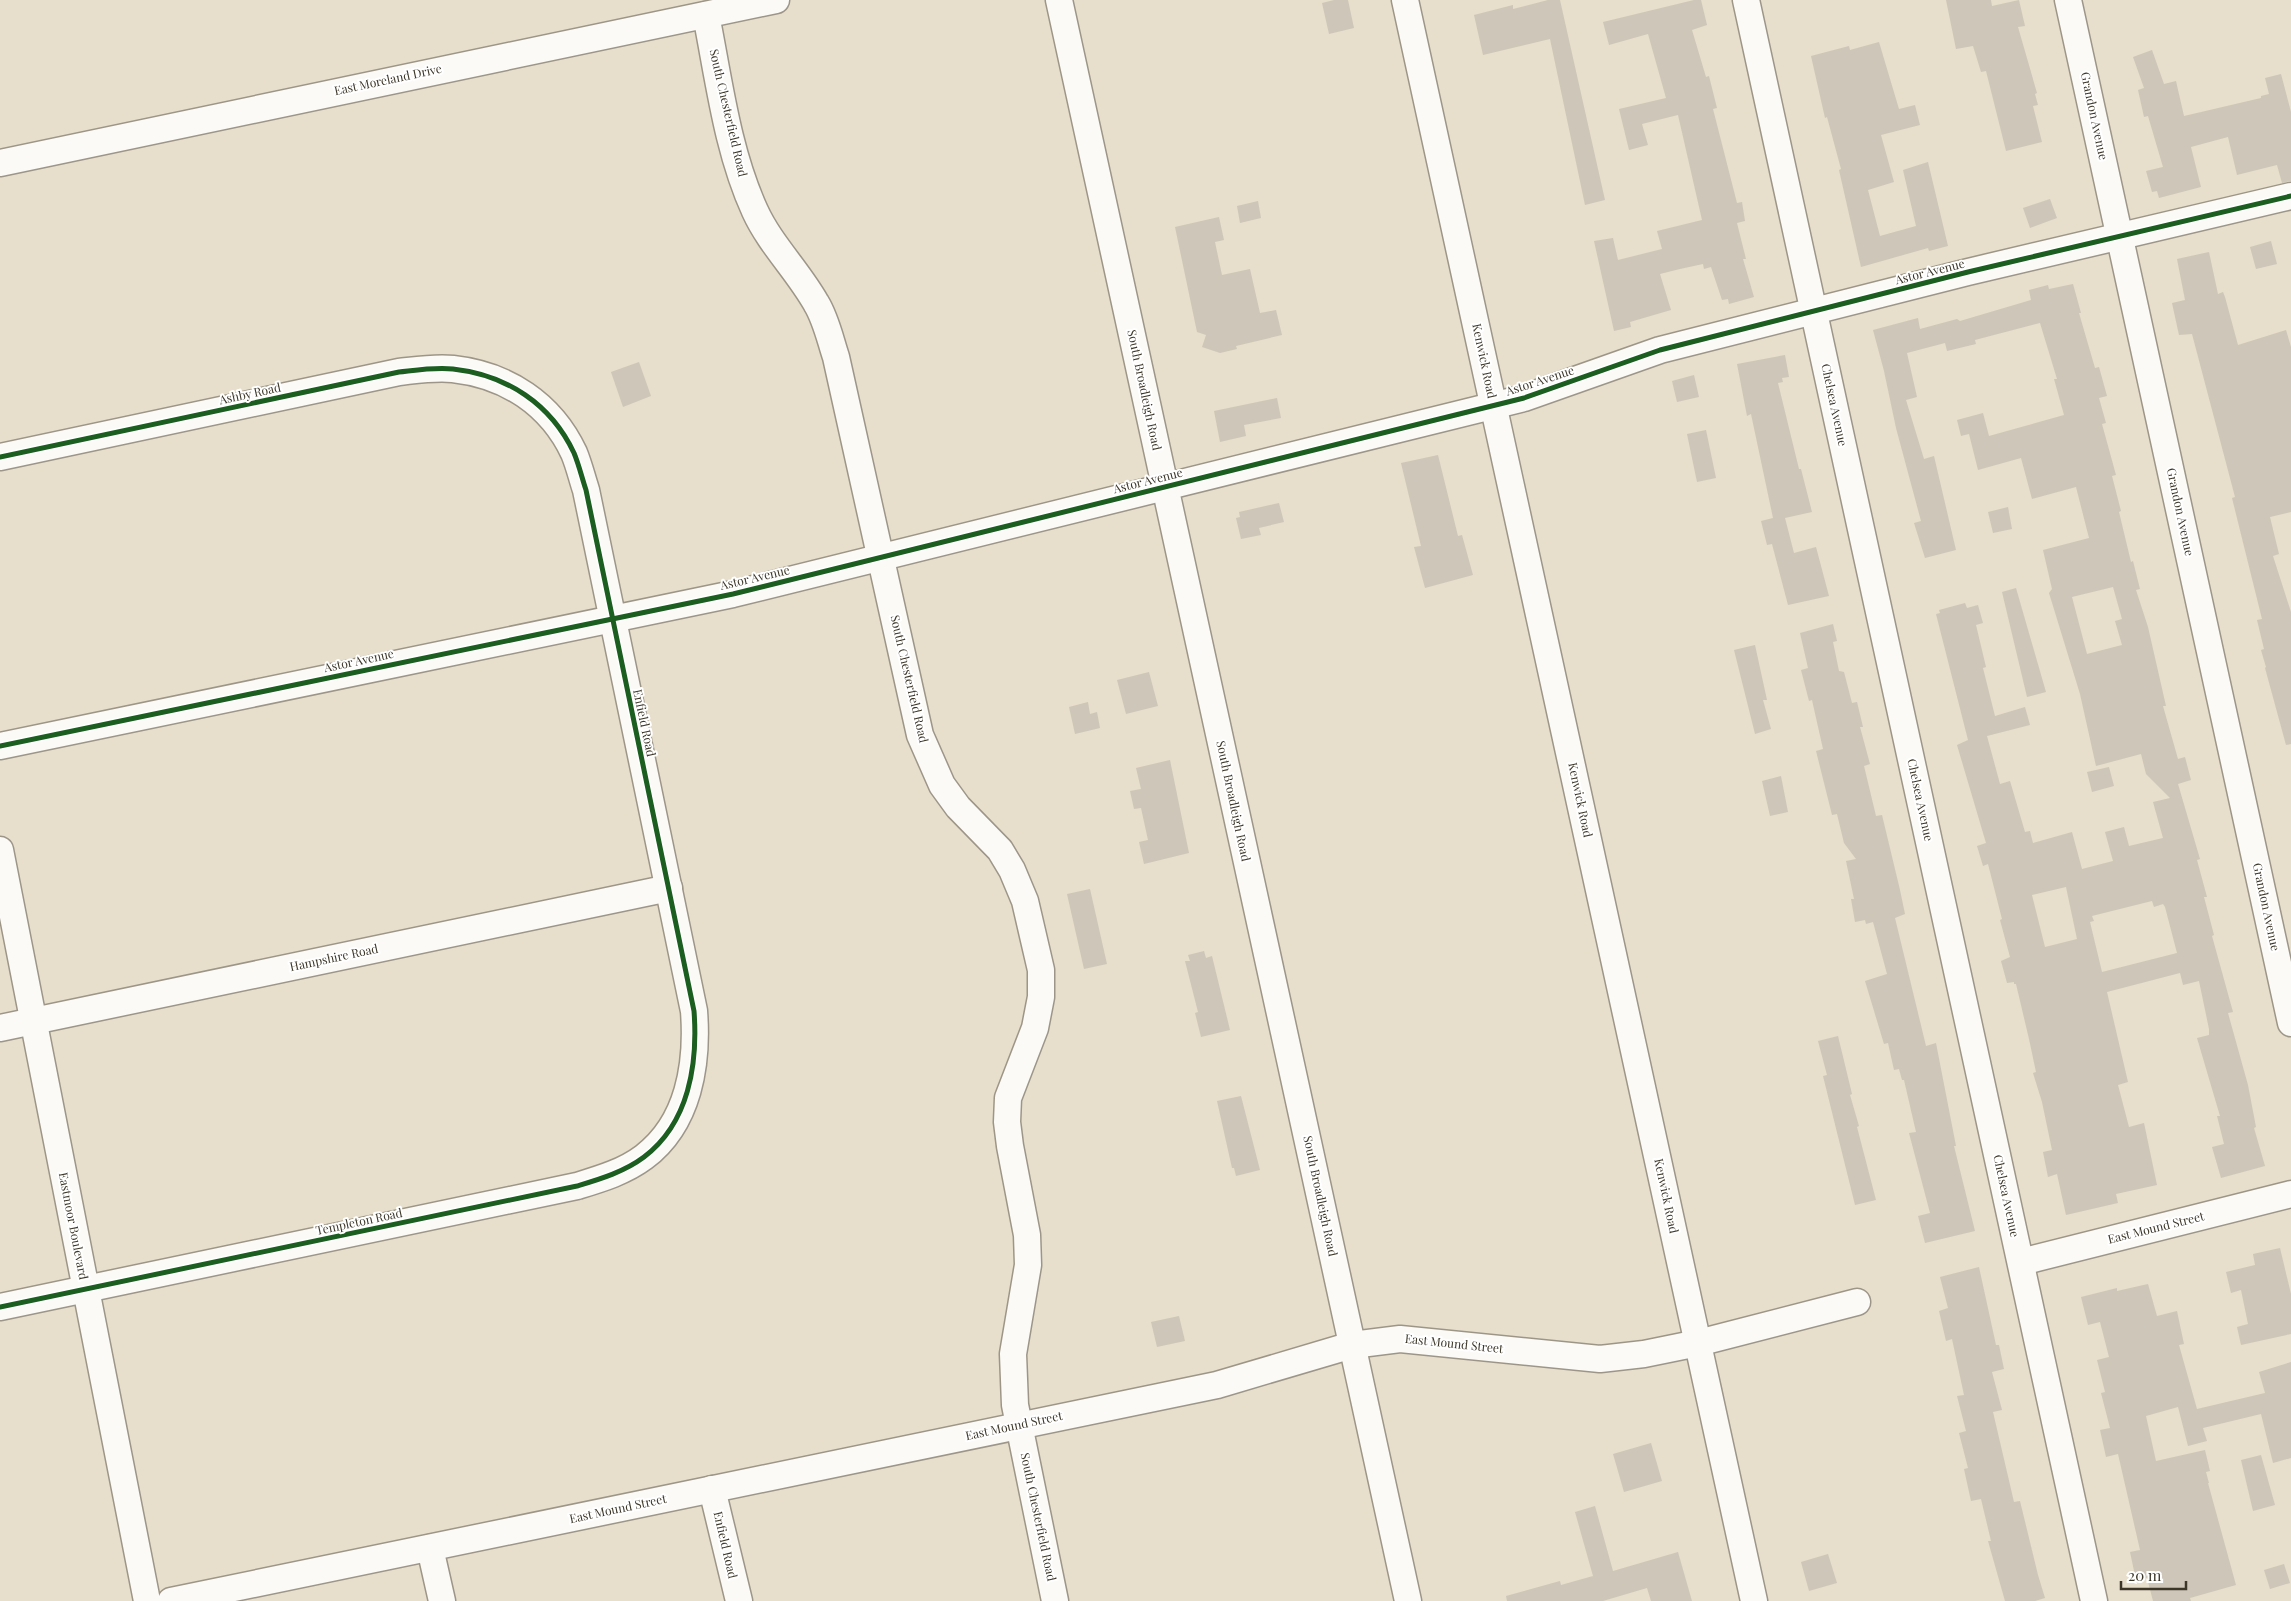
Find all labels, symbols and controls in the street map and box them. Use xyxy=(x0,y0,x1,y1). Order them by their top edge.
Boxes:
street label: South Chesterfield Road xyxy=(706,47,751,178)
street label: East Moreland Drive xyxy=(333,60,443,98)
street label: Grandon Avenue xyxy=(2078,70,2112,161)
street label: Astor Avenue xyxy=(1892,255,1966,288)
street label: Kenwick Road xyxy=(1469,322,1501,400)
street label: South Broadleigh Road xyxy=(1124,328,1166,452)
street label: Astor Avenue xyxy=(1502,361,1576,399)
street label: Chelsea Avenue xyxy=(1818,362,1852,448)
street label: Ashby Road xyxy=(217,379,282,408)
street label: Astor Avenue xyxy=(1110,464,1184,497)
street label: Grandon Avenue xyxy=(2164,466,2198,557)
street label: Astor Avenue xyxy=(717,561,791,593)
street label: South Chesterfield Road xyxy=(887,613,932,744)
street label: Astor Avenue xyxy=(321,645,395,675)
street label: Enfield Road xyxy=(630,688,660,758)
street label: South Broadleigh Road xyxy=(1213,739,1255,863)
street label: Chelsea Avenue xyxy=(1904,757,1938,843)
street label: Kenwick Road xyxy=(1565,761,1597,839)
street label: Grandon Avenue xyxy=(2250,861,2284,952)
street label: Hampshire Road xyxy=(288,940,380,974)
street label: South Broadleigh Road xyxy=(1300,1134,1342,1258)
street label: Chelsea Avenue xyxy=(1990,1153,2024,1239)
street label: Kenwick Road xyxy=(1651,1157,1683,1235)
street label: Eastmoor Boulevard xyxy=(56,1171,92,1281)
street label: Templeton Road xyxy=(314,1204,404,1238)
street label: East Mound Street xyxy=(2106,1207,2206,1247)
street label: East Mound Street xyxy=(1404,1330,1505,1356)
street label: East Mound Street xyxy=(964,1407,1065,1443)
street label: South Chesterfield Road xyxy=(1018,1451,1060,1582)
street label: East Mound Street xyxy=(568,1490,669,1526)
street label: Enfield Road xyxy=(710,1510,741,1580)
scale bar xyxy=(2121,1558,2186,1590)
text: 20 m xyxy=(2128,1565,2162,1585)

